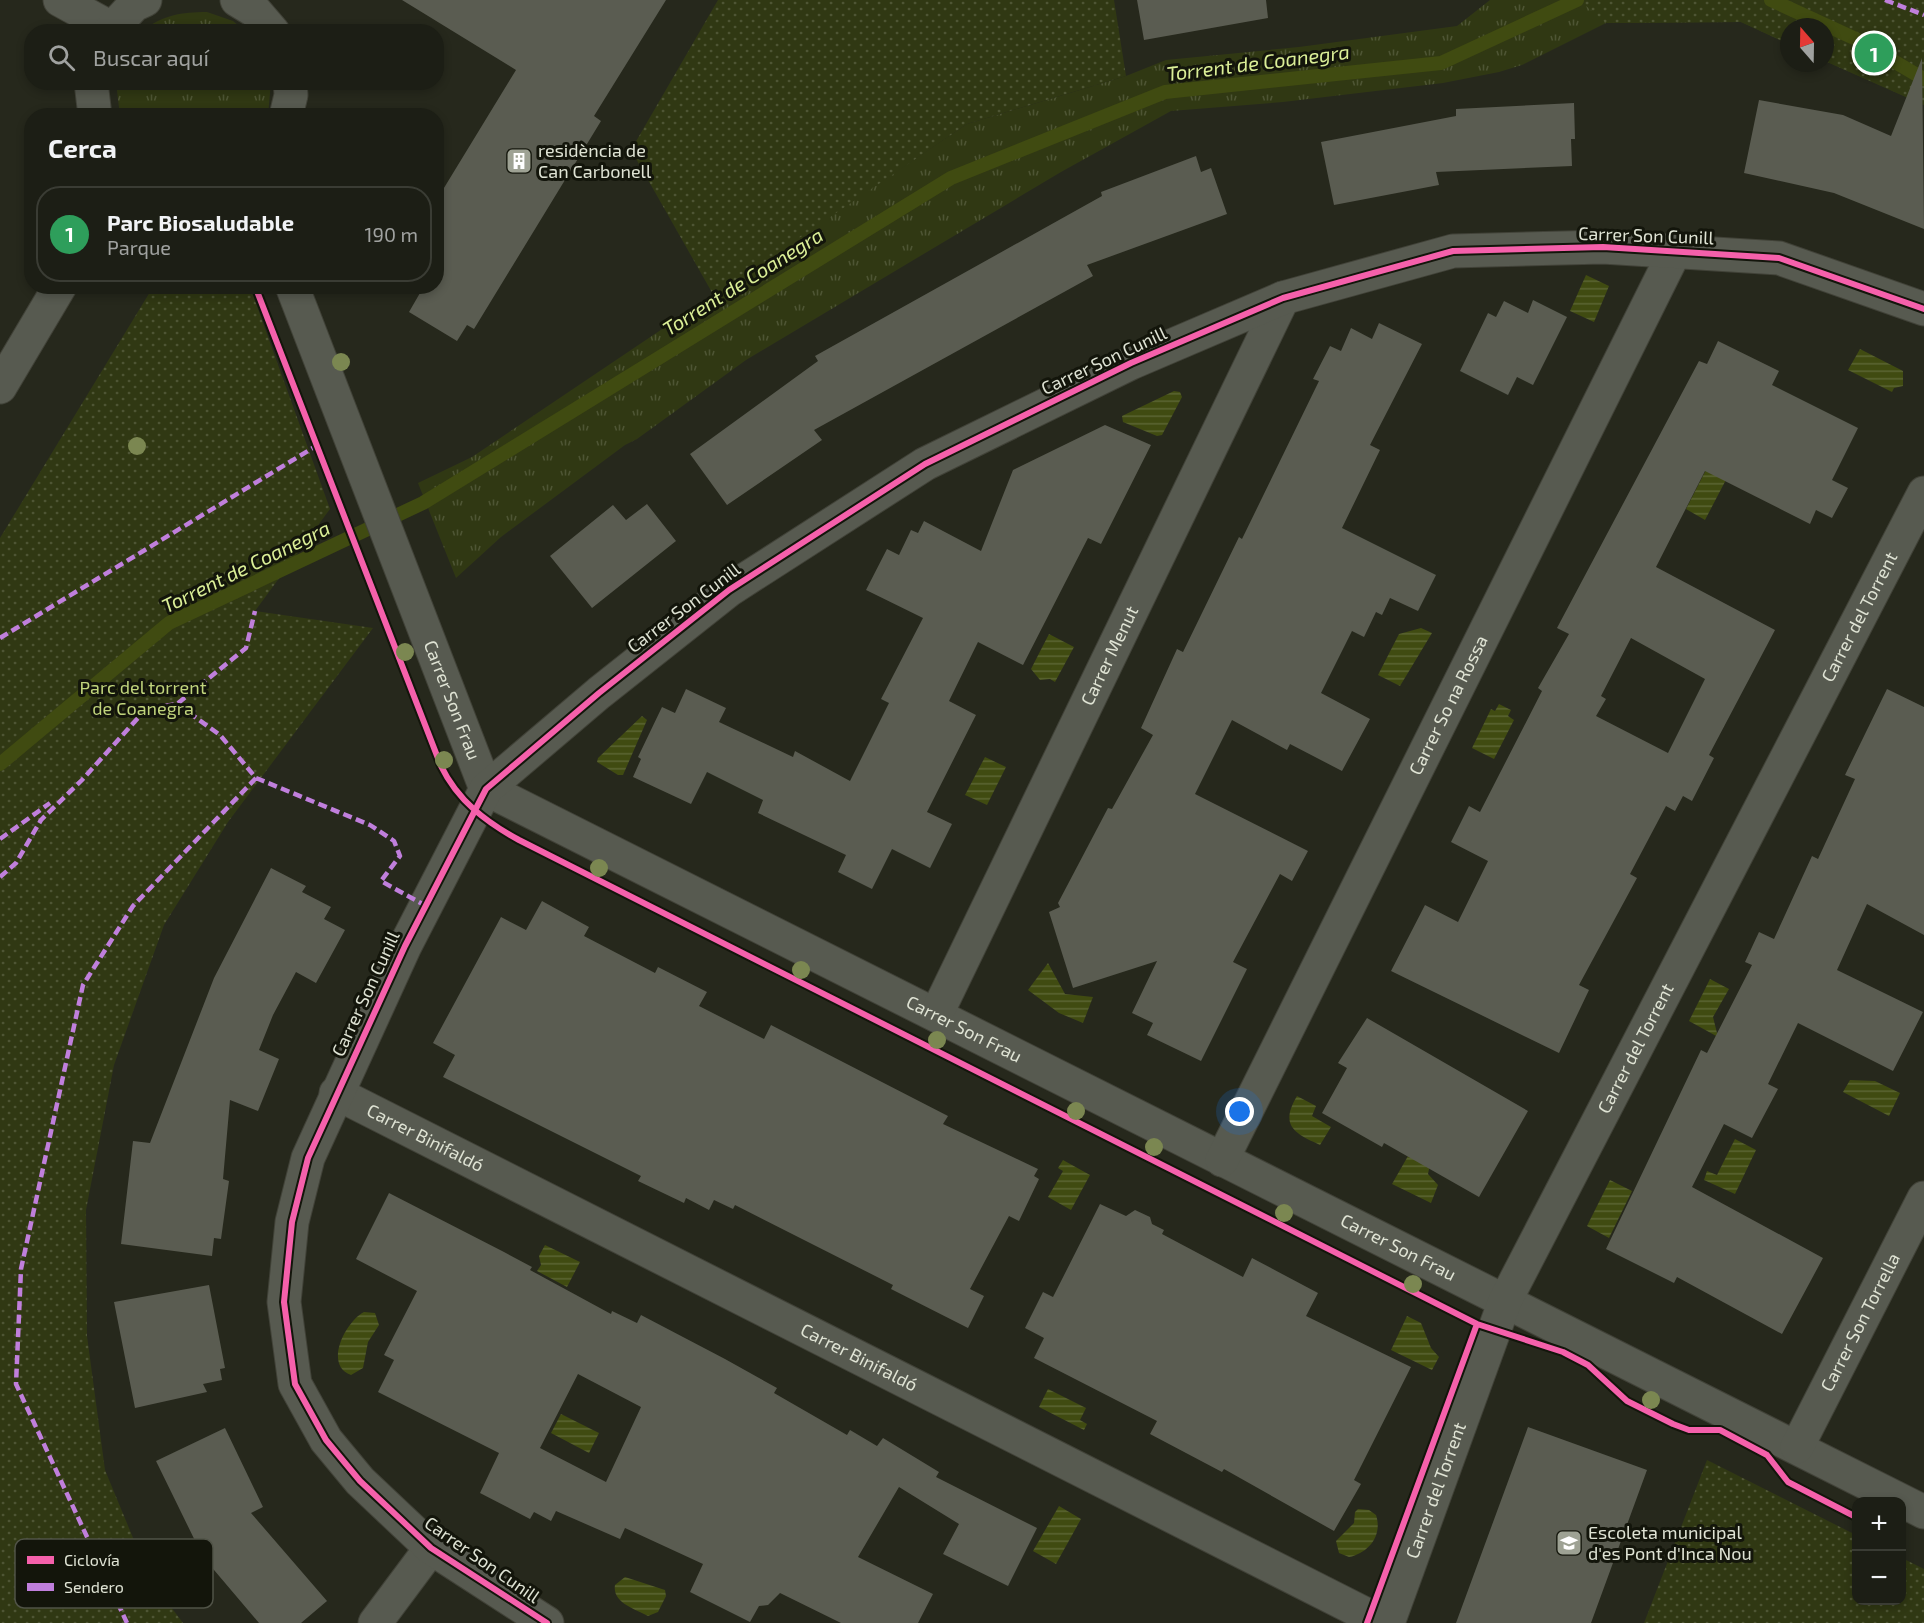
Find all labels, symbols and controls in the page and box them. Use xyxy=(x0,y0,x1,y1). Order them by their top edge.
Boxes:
north arrow xyxy=(1780,18,1834,72)
search box xyxy=(24,24,444,90)
pin: 1 xyxy=(1854,31,1894,76)
water label: Torrent de Coanegra xyxy=(1165,39,1351,85)
icon: search xyxy=(45,41,78,74)
text: Buscar aquí xyxy=(93,44,209,70)
text: Cerca xyxy=(48,132,117,163)
place label: residència de Can Carbonell xyxy=(538,139,652,182)
building icon: residència de Can Carbonell xyxy=(504,146,534,176)
text: Parc Biosaludable xyxy=(107,209,294,235)
text: 1 xyxy=(65,222,74,246)
text: 190 m xyxy=(365,222,418,246)
water label: Torrent de Coanegra xyxy=(658,222,827,340)
street label: Carrer Son Cunill xyxy=(1578,222,1715,248)
text: Parque xyxy=(107,235,171,259)
street label: Carrer Son Cunill xyxy=(1037,321,1170,399)
water label: Torrent de Coanegra xyxy=(157,515,334,617)
street label: Carrer del Torrent xyxy=(1816,548,1902,685)
street label: Carrer Son Cunill xyxy=(623,557,745,657)
street label: Carrer Menut xyxy=(1075,602,1142,709)
street label: Carrer So na Rossa xyxy=(1404,631,1492,778)
street label: Carrer Son Frau xyxy=(420,637,486,763)
park label: Parc del torrent de Coanegra xyxy=(79,676,207,719)
street label: Carrer Son Cunill xyxy=(326,927,404,1060)
street label: Carrer del Torrent xyxy=(1592,979,1678,1117)
street label: Carrer Son Frau xyxy=(903,990,1026,1067)
your location xyxy=(1225,1097,1254,1126)
street label: Carrer Binifaldó xyxy=(364,1099,488,1176)
street label: Carrer Son Frau xyxy=(1337,1208,1460,1285)
street label: Carrer Son Torrella xyxy=(1815,1249,1904,1395)
street label: Carrer Binifaldó xyxy=(797,1318,921,1396)
street label: Carrer del Torrent xyxy=(1400,1419,1470,1561)
map controls xyxy=(1852,1497,1906,1605)
button: + xyxy=(1852,1497,1906,1551)
street label: Carrer Son Cunill xyxy=(421,1511,545,1608)
place label: Escoleta municipal d'es Pont d'Inca Nou xyxy=(1588,1521,1752,1564)
school or university icon: Escoleta municipal d'es Pont d'Inca Nou xyxy=(1554,1528,1584,1558)
legend xyxy=(15,1539,213,1608)
text: Ciclovía xyxy=(64,1550,120,1569)
button: − xyxy=(1852,1551,1906,1605)
text: Sendero xyxy=(64,1577,124,1596)

